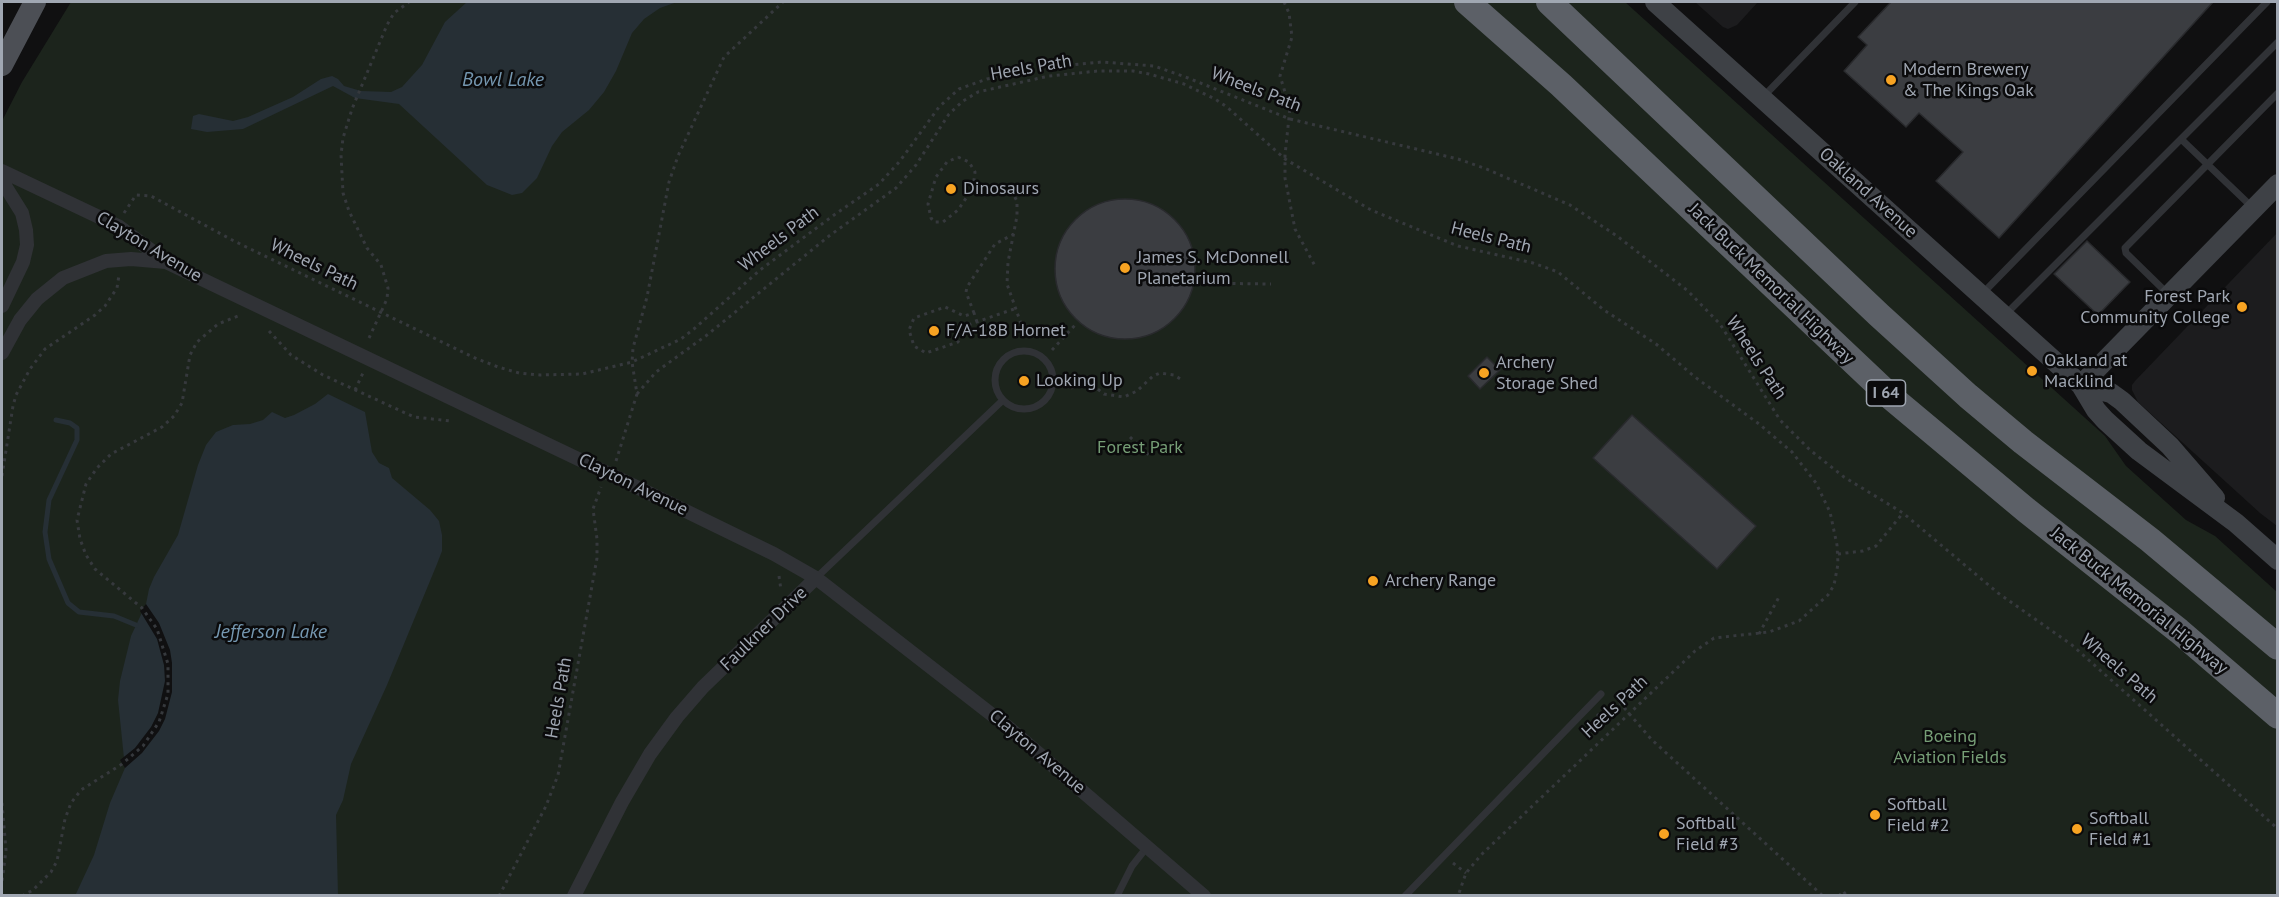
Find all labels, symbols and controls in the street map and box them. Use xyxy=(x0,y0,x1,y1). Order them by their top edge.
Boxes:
street label: Heels Path xyxy=(989,50,1073,86)
place label: Modern Brewery & The Kings Oak xyxy=(1903,59,2034,101)
street label: Wheels Path xyxy=(1208,63,1304,117)
water label: Bowl Lake xyxy=(462,68,544,92)
marker: Modern Brewery & The Kings Oak xyxy=(1884,73,1898,87)
street label: Oakland Avenue xyxy=(1814,143,1922,243)
place label: Dinosaurs xyxy=(963,178,1039,200)
marker: Dinosaurs xyxy=(944,182,958,196)
street label: Jack Buck Memorial Highway xyxy=(1684,199,1858,369)
street label: Wheels Path xyxy=(735,202,823,276)
street label: Clayton Avenue xyxy=(92,207,206,287)
street label: Heels Path xyxy=(1449,218,1533,258)
street label: Wheels Path xyxy=(267,235,361,295)
place label: James S. McDonnell Planetarium xyxy=(1137,247,1289,290)
marker: James S. McDonnell Planetarium xyxy=(1118,261,1132,275)
place label: Forest Park Community College xyxy=(2080,286,2230,328)
marker: Forest Park Community College xyxy=(2235,300,2249,314)
street label: Wheels Path xyxy=(1721,312,1791,404)
place label: F/A-18B Hornet xyxy=(946,320,1066,342)
marker: F/A-18B Hornet xyxy=(927,324,941,338)
place label: Oakland at Macklind xyxy=(2044,350,2127,392)
place label: Archery Storage Shed xyxy=(1496,352,1598,394)
marker: Oakland at Macklind xyxy=(2025,364,2039,378)
marker: Archery Storage Shed xyxy=(1477,366,1491,380)
place label: Looking Up xyxy=(1036,370,1123,392)
marker: Looking Up xyxy=(1017,374,1031,388)
road number: I 64 xyxy=(1866,380,1906,406)
park label: Forest Park xyxy=(1097,437,1183,459)
street label: Clayton Avenue xyxy=(575,449,691,521)
street label: Jack Buck Memorial Highway xyxy=(2046,523,2232,679)
place label: Archery Range xyxy=(1385,570,1496,592)
marker: Archery Range xyxy=(1366,574,1380,588)
street label: Faulkner Drive xyxy=(716,582,812,676)
water label: Jefferson Lake xyxy=(215,620,327,644)
street label: Wheels Path xyxy=(2076,630,2162,708)
street label: Heels Path xyxy=(541,656,577,740)
street label: Heels Path xyxy=(1578,671,1652,743)
street label: Clayton Avenue xyxy=(984,705,1090,799)
park label: Boeing Aviation Fields xyxy=(1893,726,2007,768)
place label: Softball Field #2 xyxy=(1887,794,1950,836)
marker: Softball Field #2 xyxy=(1868,808,1882,822)
place label: Softball Field #1 xyxy=(2089,808,2152,850)
place label: Softball Field #3 xyxy=(1676,813,1739,856)
marker: Softball Field #1 xyxy=(2070,822,2084,836)
marker: Softball Field #3 xyxy=(1657,827,1671,841)

